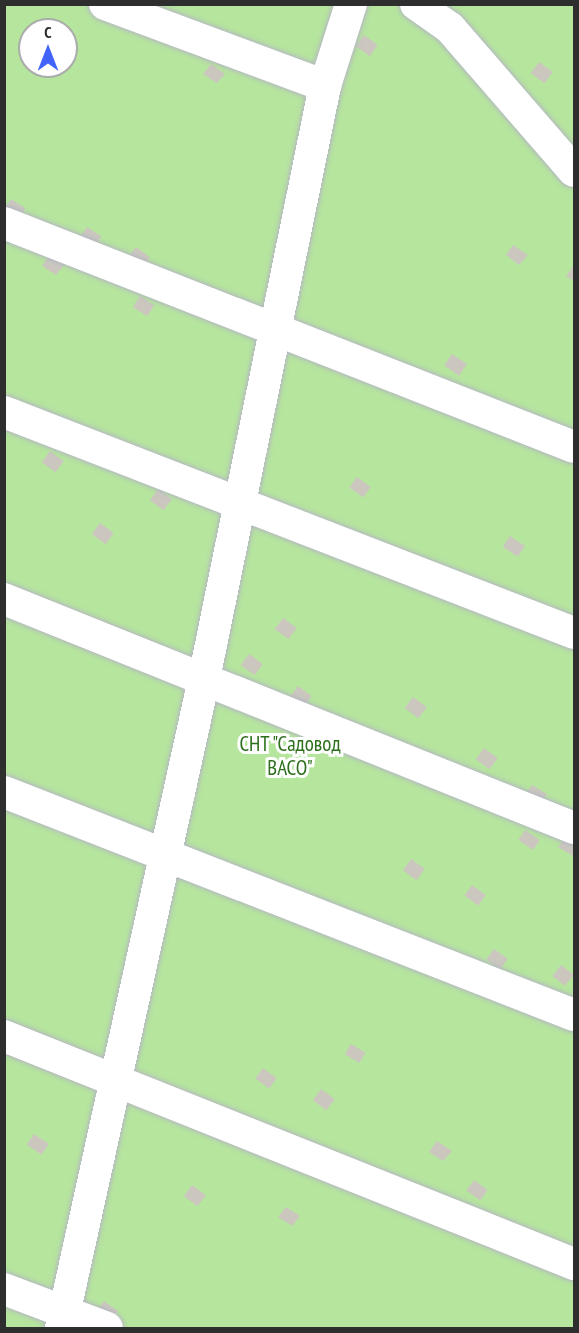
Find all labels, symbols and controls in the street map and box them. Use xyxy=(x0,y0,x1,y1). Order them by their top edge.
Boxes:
north arrow xyxy=(18,18,78,78)
text: С xyxy=(44,22,52,42)
park label: СНТ "Садовод ВАСО" xyxy=(238,731,342,781)

